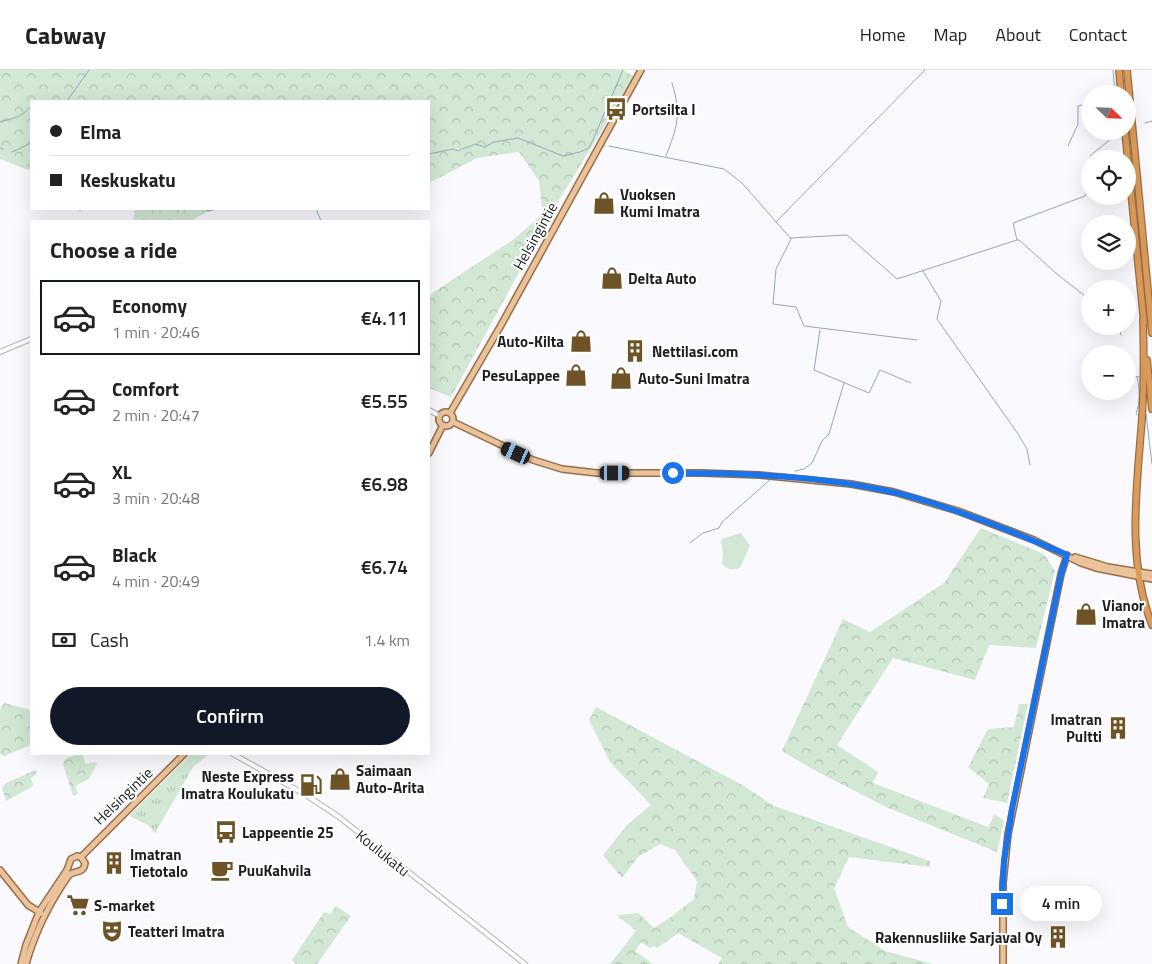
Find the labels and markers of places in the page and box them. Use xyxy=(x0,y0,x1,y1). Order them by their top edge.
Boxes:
bus stop icon: Portsilta I xyxy=(603,96,629,122)
place label: Portsilta I xyxy=(632,98,696,121)
place label: Vuoksen Kumi Imatra xyxy=(620,183,700,223)
shop icon: Vuoksen Kumi Imatra xyxy=(591,190,617,216)
shop icon: Delta Auto xyxy=(599,265,625,291)
place label: Delta Auto xyxy=(628,267,696,290)
shop icon: Auto-Kilta xyxy=(568,328,594,354)
place label: Auto-Kilta xyxy=(497,330,564,353)
building icon: Nettilasi.com xyxy=(622,338,648,364)
place label: Nettilasi.com xyxy=(652,340,738,363)
shop icon: PesuLappee xyxy=(563,362,589,388)
place label: PesuLappee xyxy=(482,364,560,387)
shop icon: Auto-Suni Imatra xyxy=(608,365,634,391)
place label: Auto-Suni Imatra xyxy=(638,367,750,390)
place label: Vianor Imatra xyxy=(1102,594,1146,634)
shop icon: Vianor Imatra xyxy=(1073,601,1099,627)
place label: Imatran Pultti xyxy=(1050,708,1102,748)
building icon: Imatran Pultti xyxy=(1105,715,1131,741)
place label: Saimaan Auto-Arita xyxy=(356,759,425,799)
place label: Neste Express Imatra Koulukatu xyxy=(181,765,294,805)
shop icon: Saimaan Auto-Arita xyxy=(327,766,353,792)
fuel station icon: Neste Express Imatra Koulukatu xyxy=(298,772,324,798)
bus stop icon: Lappeentie 25 xyxy=(213,819,239,845)
place label: Lappeentie 25 xyxy=(242,821,334,844)
place label: Imatran Tietotalo xyxy=(130,843,188,883)
building icon: Imatran Tietotalo xyxy=(101,850,127,876)
cafe icon: PuuKahvila xyxy=(209,857,235,883)
place label: PuuKahvila xyxy=(238,859,312,882)
supermarket icon: S-market xyxy=(65,892,91,918)
place label: S-market xyxy=(94,894,155,917)
theatre icon: Teatteri Imatra xyxy=(99,918,125,944)
place label: Teatteri Imatra xyxy=(128,920,225,943)
building icon: Rakennusliike Sarjaval Oy xyxy=(1045,924,1071,950)
place label: Rakennusliike Sarjaval Oy xyxy=(875,926,1042,949)

